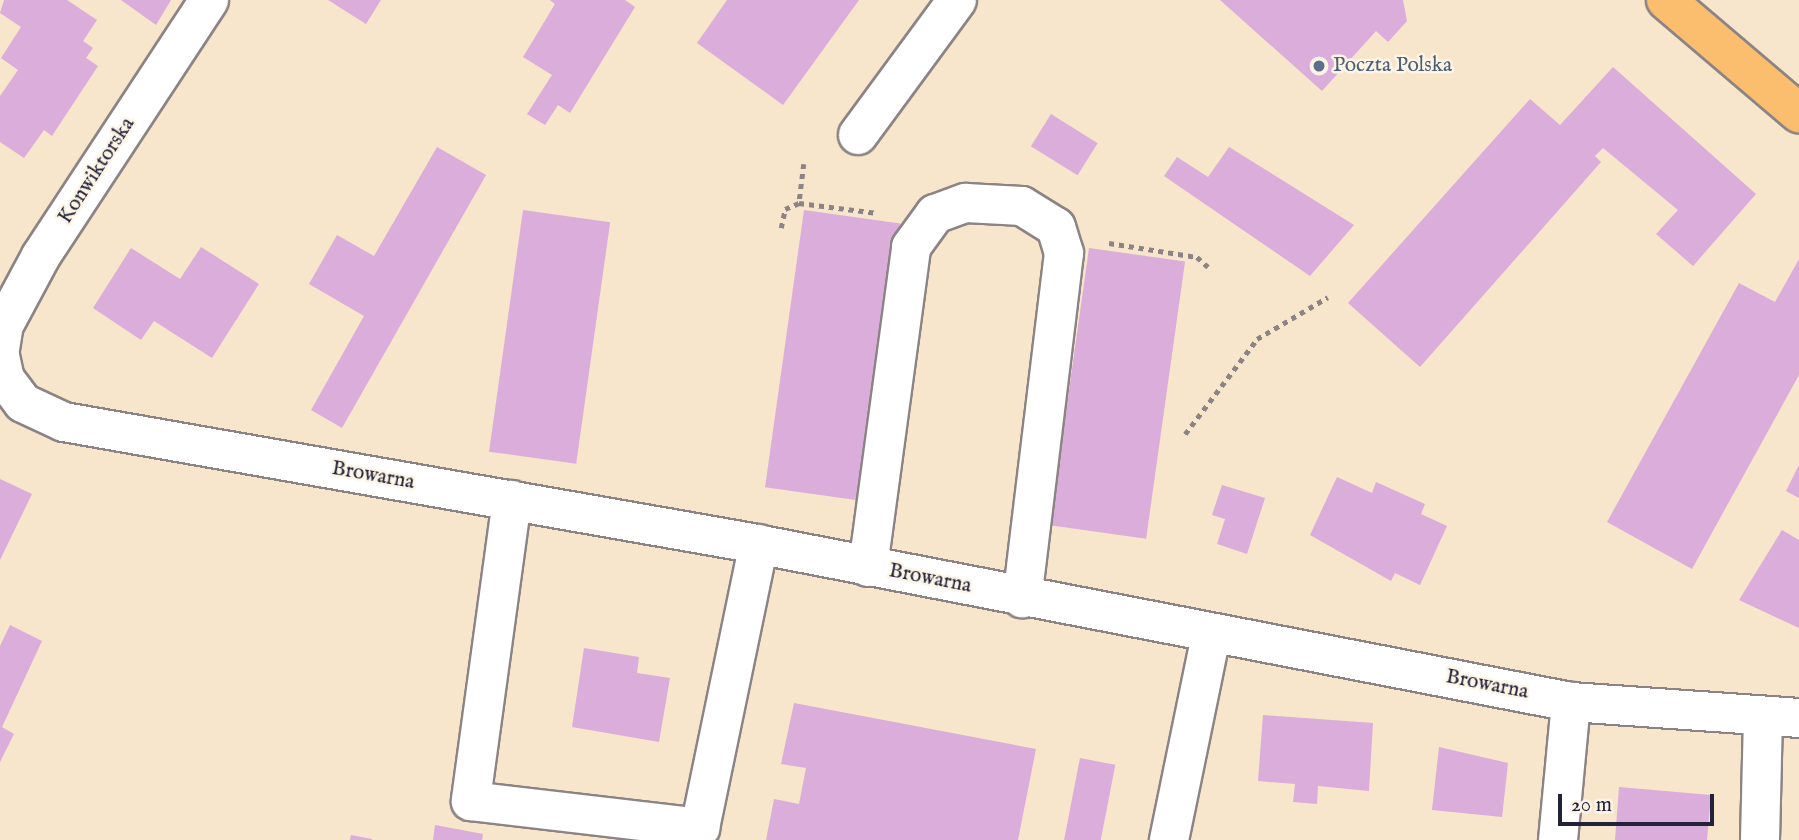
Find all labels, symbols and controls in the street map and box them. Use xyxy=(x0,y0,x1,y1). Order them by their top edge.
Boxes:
place label: Poczta Polska xyxy=(1333,53,1452,79)
marker: Poczta Polska xyxy=(1311,58,1327,74)
street label: Konwiktorska xyxy=(53,113,141,229)
street label: Browarna xyxy=(330,456,416,496)
street label: Browarna xyxy=(887,559,973,599)
street label: Browarna xyxy=(1444,665,1530,705)
scale bar xyxy=(1561,780,1717,824)
text: 20 m xyxy=(1571,792,1612,819)

